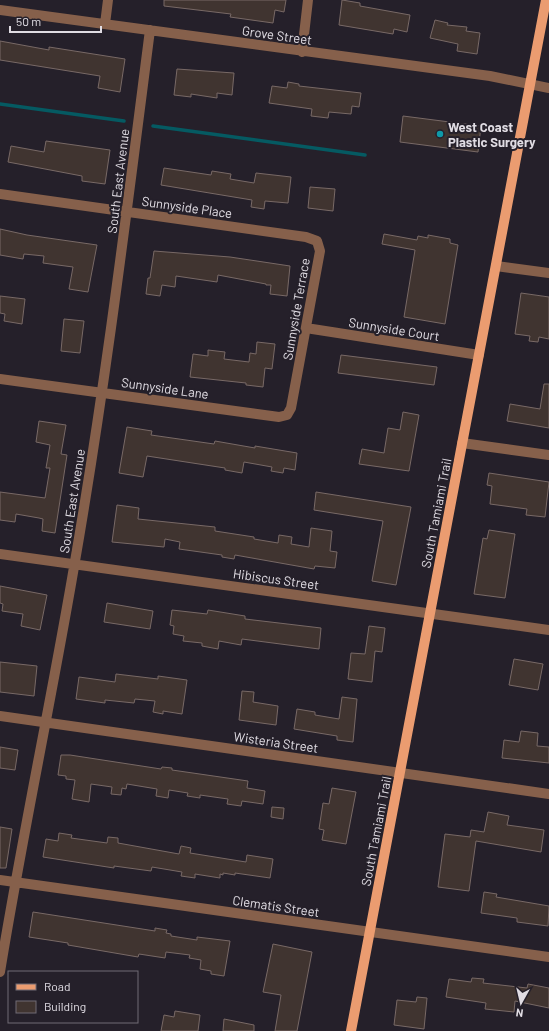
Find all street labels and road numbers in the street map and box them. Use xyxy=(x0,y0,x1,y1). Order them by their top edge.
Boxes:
street label: Grove Street xyxy=(241,22,313,48)
street label: South East Avenue xyxy=(104,128,132,234)
street label: Sunnyside Place xyxy=(141,193,233,221)
street label: Sunnyside Terrace xyxy=(279,257,313,361)
street label: Sunnyside Court xyxy=(347,314,441,344)
street label: Sunnyside Lane xyxy=(120,374,210,402)
street label: South East Avenue xyxy=(56,448,88,554)
street label: South Tamiami Trail xyxy=(418,457,454,569)
street label: Hibiscus Street xyxy=(232,565,320,593)
street label: Wisteria Street xyxy=(233,728,319,756)
street label: South Tamiami Trail xyxy=(358,775,394,887)
street label: Clematis Street xyxy=(232,892,320,920)

